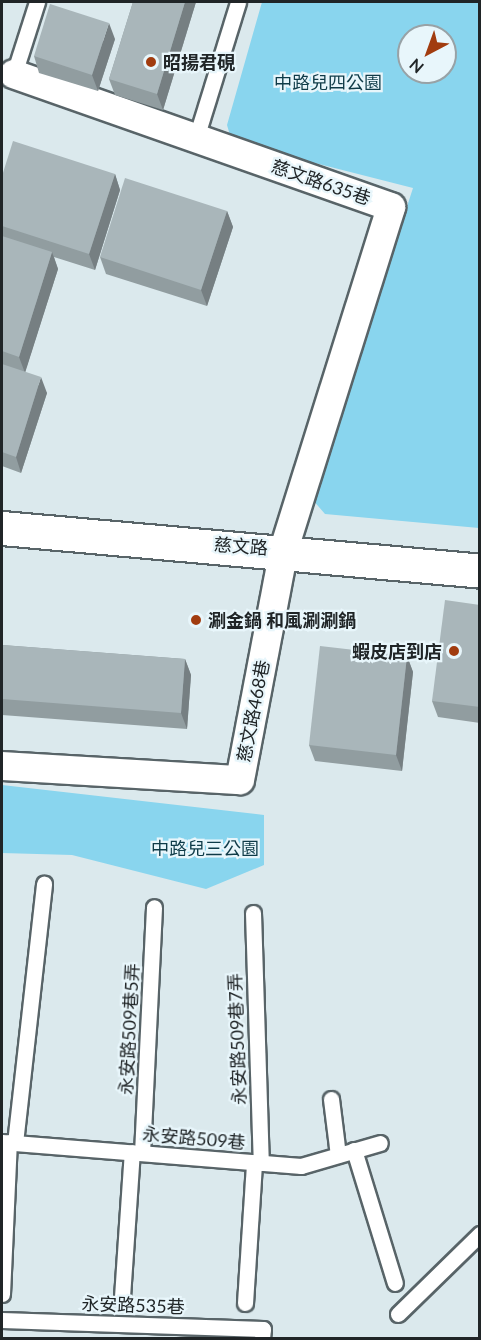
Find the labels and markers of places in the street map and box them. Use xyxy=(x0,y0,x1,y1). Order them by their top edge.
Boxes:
place label: 昭揚君硯 xyxy=(163,51,235,73)
marker: 昭揚君硯 xyxy=(144,55,158,69)
place label: 涮金鍋 和風涮涮鍋 xyxy=(208,609,356,631)
marker: 涮金鍋 和風涮涮鍋 xyxy=(189,613,203,627)
place label: 蝦皮店到店 xyxy=(352,640,442,662)
marker: 蝦皮店到店 xyxy=(447,644,461,658)

